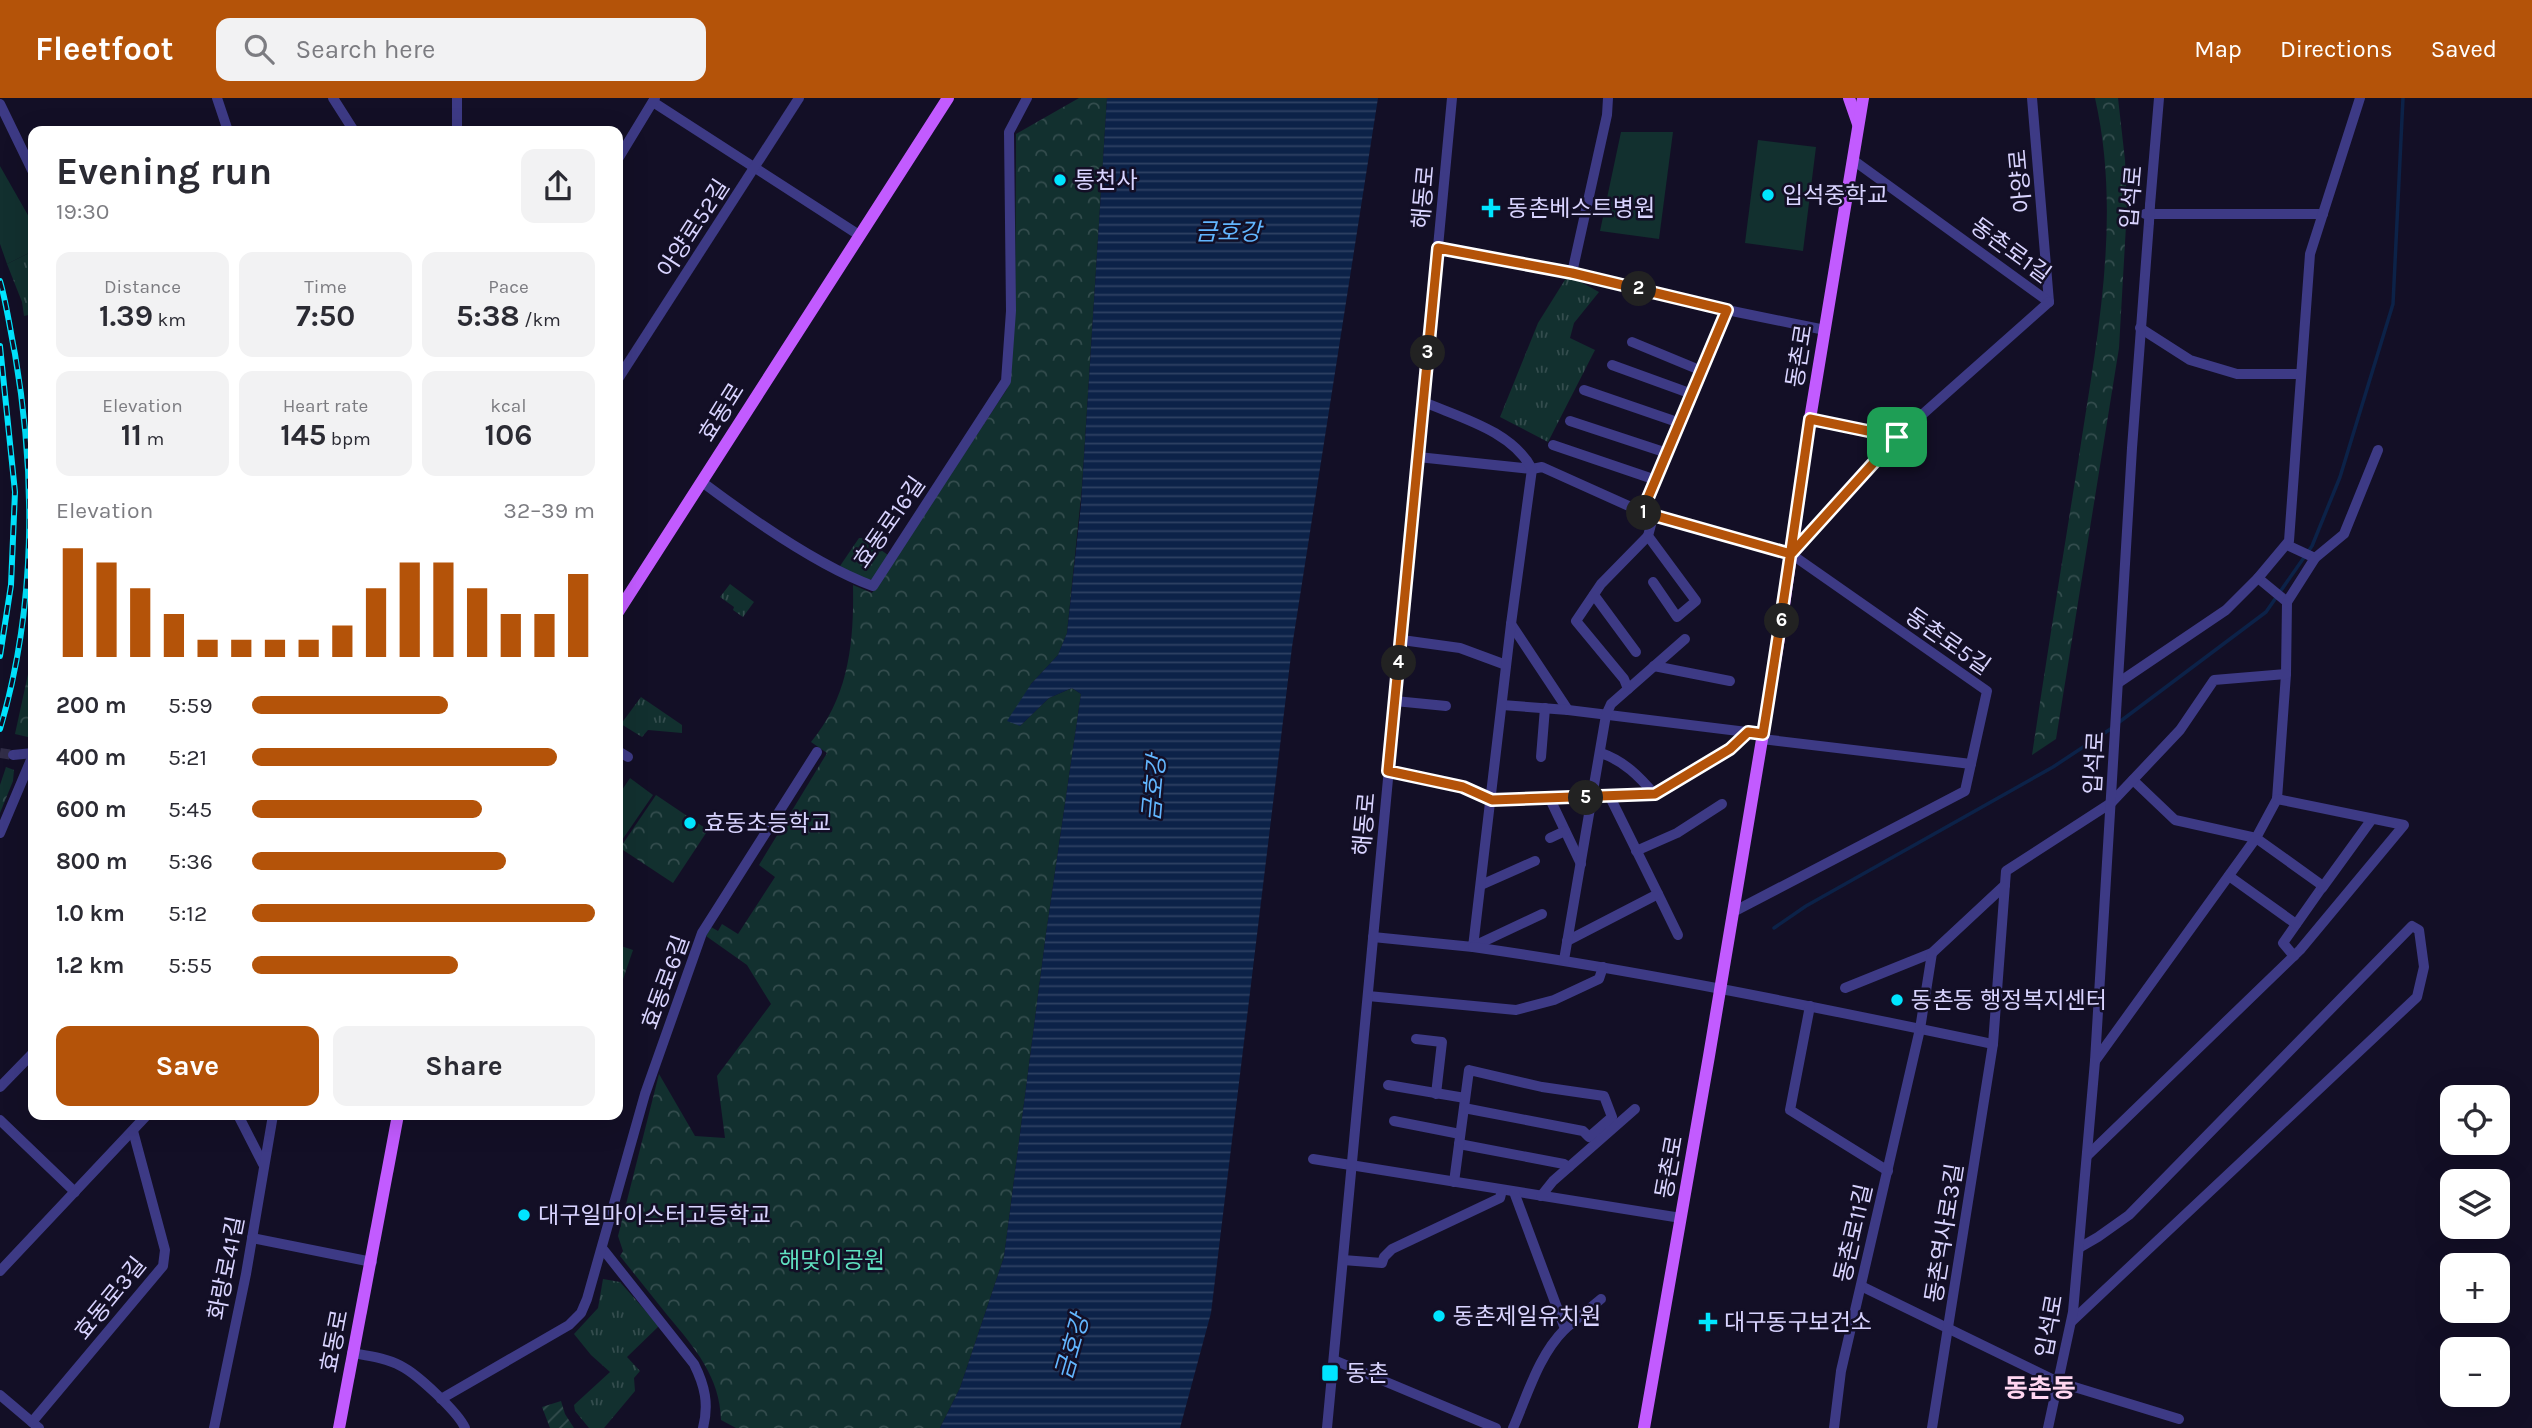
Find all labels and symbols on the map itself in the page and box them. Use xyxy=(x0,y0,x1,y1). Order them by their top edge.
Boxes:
street label: 아양로 xyxy=(2004,148,2037,214)
street label: 해동로 xyxy=(1407,164,1440,230)
street label: 입석로 xyxy=(2115,164,2148,230)
place label: 통천사 xyxy=(1074,167,1137,194)
marker: 통천사 xyxy=(1052,172,1068,188)
street label: 아양로52길 xyxy=(652,174,735,282)
place label: 입석중학교 xyxy=(1782,182,1888,209)
marker: 입석중학교 xyxy=(1760,187,1776,203)
place label: 동촌베스트병원 xyxy=(1507,195,1655,222)
marker: 동촌베스트병원 xyxy=(1481,198,1501,218)
street label: 동촌로1길 xyxy=(1965,212,2056,288)
water label: 금호강 xyxy=(1195,218,1264,246)
pin: 2 xyxy=(1622,272,1656,306)
street label: 동촌로 xyxy=(1781,323,1818,390)
pin: 3 xyxy=(1410,336,1446,370)
street label: 효동로 xyxy=(693,378,750,446)
pin xyxy=(1867,407,1927,467)
street label: 효동로16길 xyxy=(848,471,931,573)
pin: 1 xyxy=(1626,496,1662,530)
street label: 동촌로5길 xyxy=(1900,602,1995,680)
pin: 6 xyxy=(1764,603,1800,638)
pin: 4 xyxy=(1382,646,1416,680)
street label: 입석로 xyxy=(2079,731,2110,795)
water label: 금호강 xyxy=(1137,751,1171,822)
pin: 5 xyxy=(1568,780,1604,816)
street label: 해동로 xyxy=(1348,791,1381,857)
place label: 효동초등학교 xyxy=(704,810,831,837)
marker: 효동초등학교 xyxy=(682,815,698,831)
street label: 효동로6길 xyxy=(636,932,695,1033)
place label: 동촌동 행정복지센터 xyxy=(1911,987,2107,1014)
marker: 동촌동 행정복지센터 xyxy=(1889,992,1905,1008)
street label: 동촌로 xyxy=(1651,1133,1688,1201)
street label: 동촌역사로3길 xyxy=(1920,1162,1969,1305)
street label: 동촌로11길 xyxy=(1829,1181,1878,1285)
place label: 대구일마이스터고등학교 xyxy=(538,1202,771,1229)
marker: 대구일마이스터고등학교 xyxy=(516,1207,532,1223)
street label: 화랑로41길 xyxy=(203,1214,250,1322)
park label: 해맞이공원 xyxy=(779,1247,885,1274)
street label: 효동로3길 xyxy=(69,1252,152,1345)
street label: 입석로 xyxy=(2031,1292,2068,1360)
place label: 동촌제일유치원 xyxy=(1453,1303,1601,1330)
street label: 효동로 xyxy=(315,1307,354,1375)
marker: 동촌제일유치원 xyxy=(1431,1308,1447,1324)
water label: 금호강 xyxy=(1049,1309,1095,1383)
place label: 대구동구보건소 xyxy=(1724,1309,1872,1336)
marker: 대구동구보건소 xyxy=(1698,1312,1718,1332)
place label: 동촌 xyxy=(1346,1360,1388,1387)
marker: 동촌 xyxy=(1320,1363,1340,1383)
district label: 동촌동 xyxy=(2004,1373,2076,1404)

